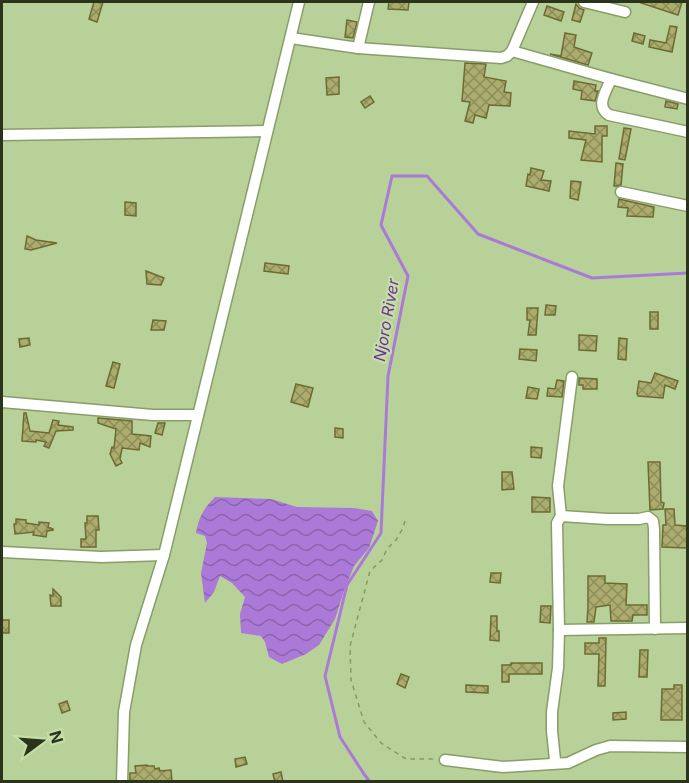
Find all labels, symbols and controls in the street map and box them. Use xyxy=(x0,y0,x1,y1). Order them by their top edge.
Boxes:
water label: Njoro River xyxy=(369,276,403,363)
north arrow xyxy=(12,711,72,771)
text: N xyxy=(45,728,68,745)

